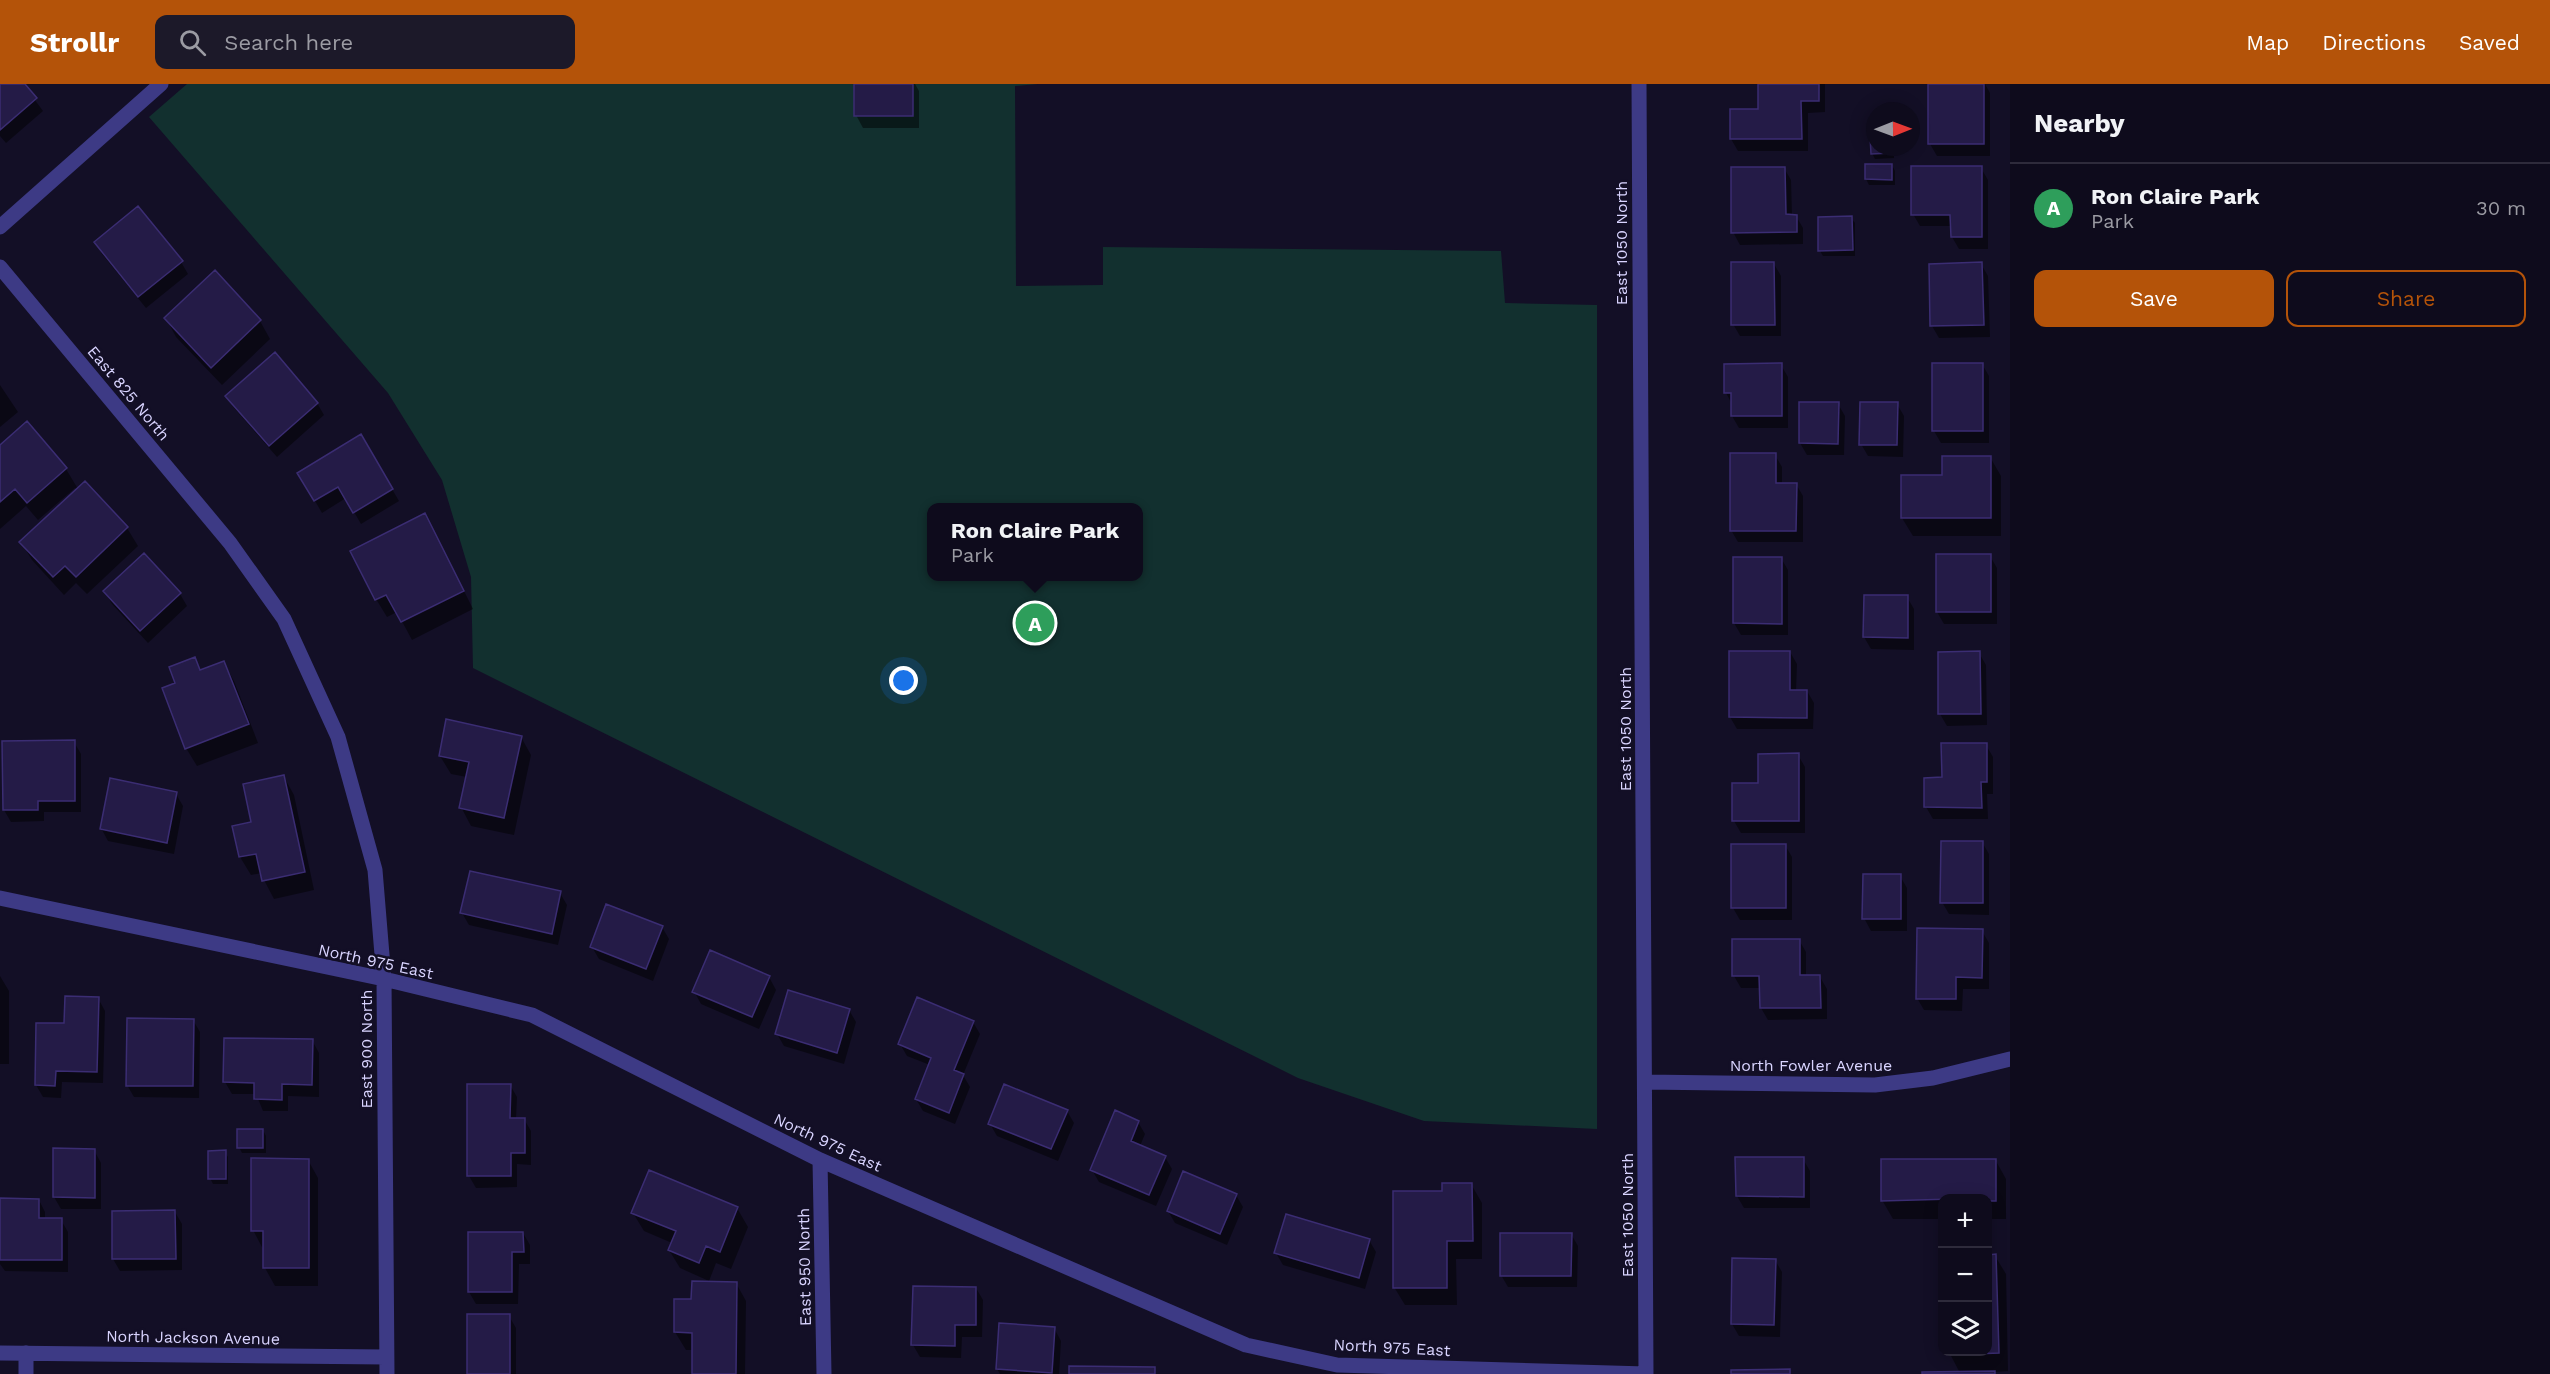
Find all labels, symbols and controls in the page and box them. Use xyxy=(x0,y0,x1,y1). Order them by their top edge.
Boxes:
search box xyxy=(155,15,575,69)
text: Strollr xyxy=(30,26,119,59)
icon: search xyxy=(176,26,209,59)
text: Search here xyxy=(224,30,353,55)
text: Map xyxy=(2246,30,2289,55)
text: Directions xyxy=(2322,30,2426,55)
text: Saved xyxy=(2459,30,2520,55)
north arrow xyxy=(1866,102,1920,156)
text: Nearby xyxy=(2034,108,2125,138)
street label: East 1050 North xyxy=(1612,181,1631,305)
text: Ron Claire Park xyxy=(2091,184,2260,209)
text: A xyxy=(2047,196,2060,220)
text: 30 m xyxy=(2476,196,2526,220)
text: Park xyxy=(2091,209,2134,233)
button: Save xyxy=(2034,270,2274,327)
button: Share xyxy=(2286,270,2526,327)
street label: East 825 North xyxy=(84,342,174,445)
popup xyxy=(927,503,1143,581)
text: Ron Claire Park xyxy=(951,518,1119,543)
text: Park xyxy=(951,543,994,567)
pin: A xyxy=(1016,600,1054,646)
your location xyxy=(889,666,918,695)
street label: East 1050 North xyxy=(1616,667,1635,791)
street label: North 975 East xyxy=(317,940,435,983)
street label: East 900 North xyxy=(357,990,376,1108)
street label: North Fowler Avenue xyxy=(1730,1056,1892,1075)
street label: North 975 East xyxy=(771,1109,885,1176)
street label: East 1050 North xyxy=(1618,1153,1637,1277)
map controls xyxy=(1938,1194,1992,1356)
button: + xyxy=(1938,1194,1992,1248)
street label: East 950 North xyxy=(794,1208,815,1326)
button: − xyxy=(1938,1248,1992,1302)
button: layers xyxy=(1938,1302,1992,1356)
street label: North Jackson Avenue xyxy=(106,1326,280,1349)
street label: North 975 East xyxy=(1333,1335,1451,1360)

